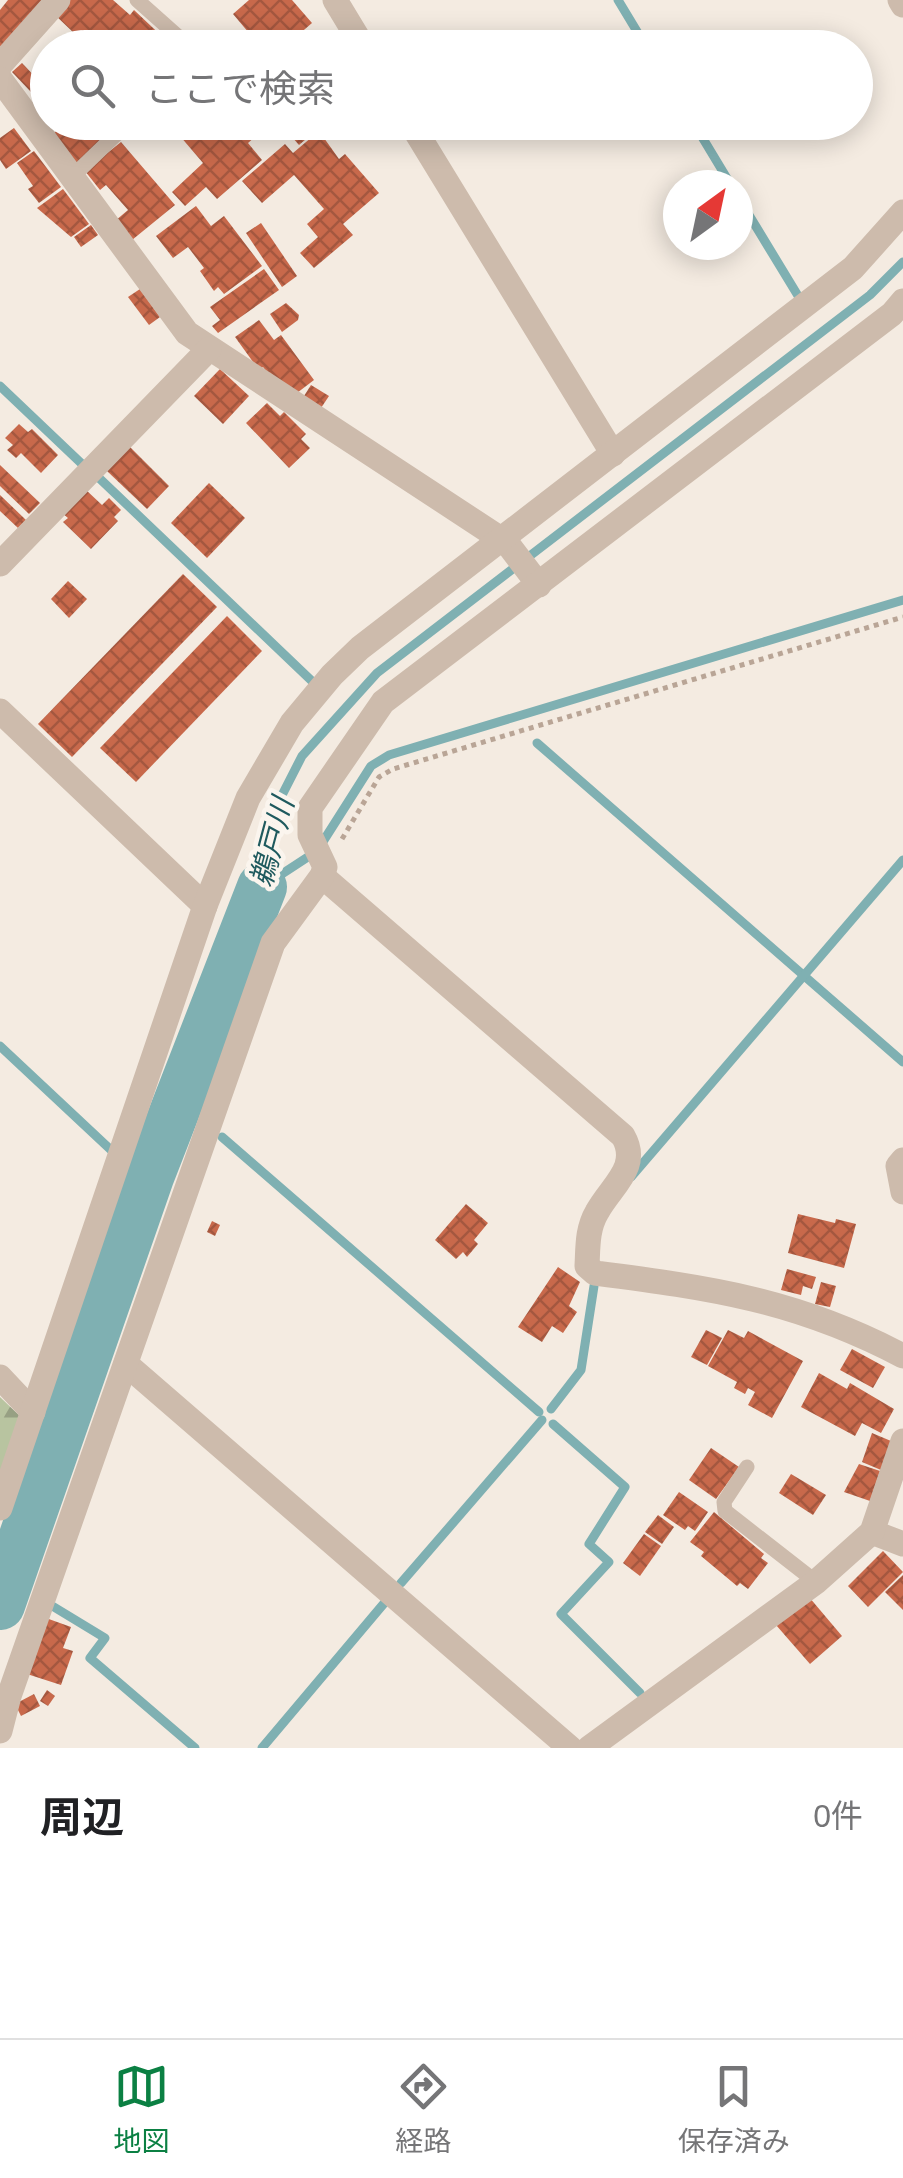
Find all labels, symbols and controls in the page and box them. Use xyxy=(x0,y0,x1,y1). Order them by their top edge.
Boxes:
search box xyxy=(30,30,873,140)
icon: search xyxy=(65,58,120,113)
text: ここで検索 xyxy=(145,68,335,110)
north arrow xyxy=(663,170,753,260)
water label: 鵜戸川 xyxy=(244,791,300,890)
text: 周辺 xyxy=(40,1794,124,1841)
text: 0件 xyxy=(813,1798,863,1834)
tab: 地図 xyxy=(113,2059,169,2159)
tab: 経路 xyxy=(395,2059,452,2159)
tab: 保存済み xyxy=(678,2059,790,2159)

